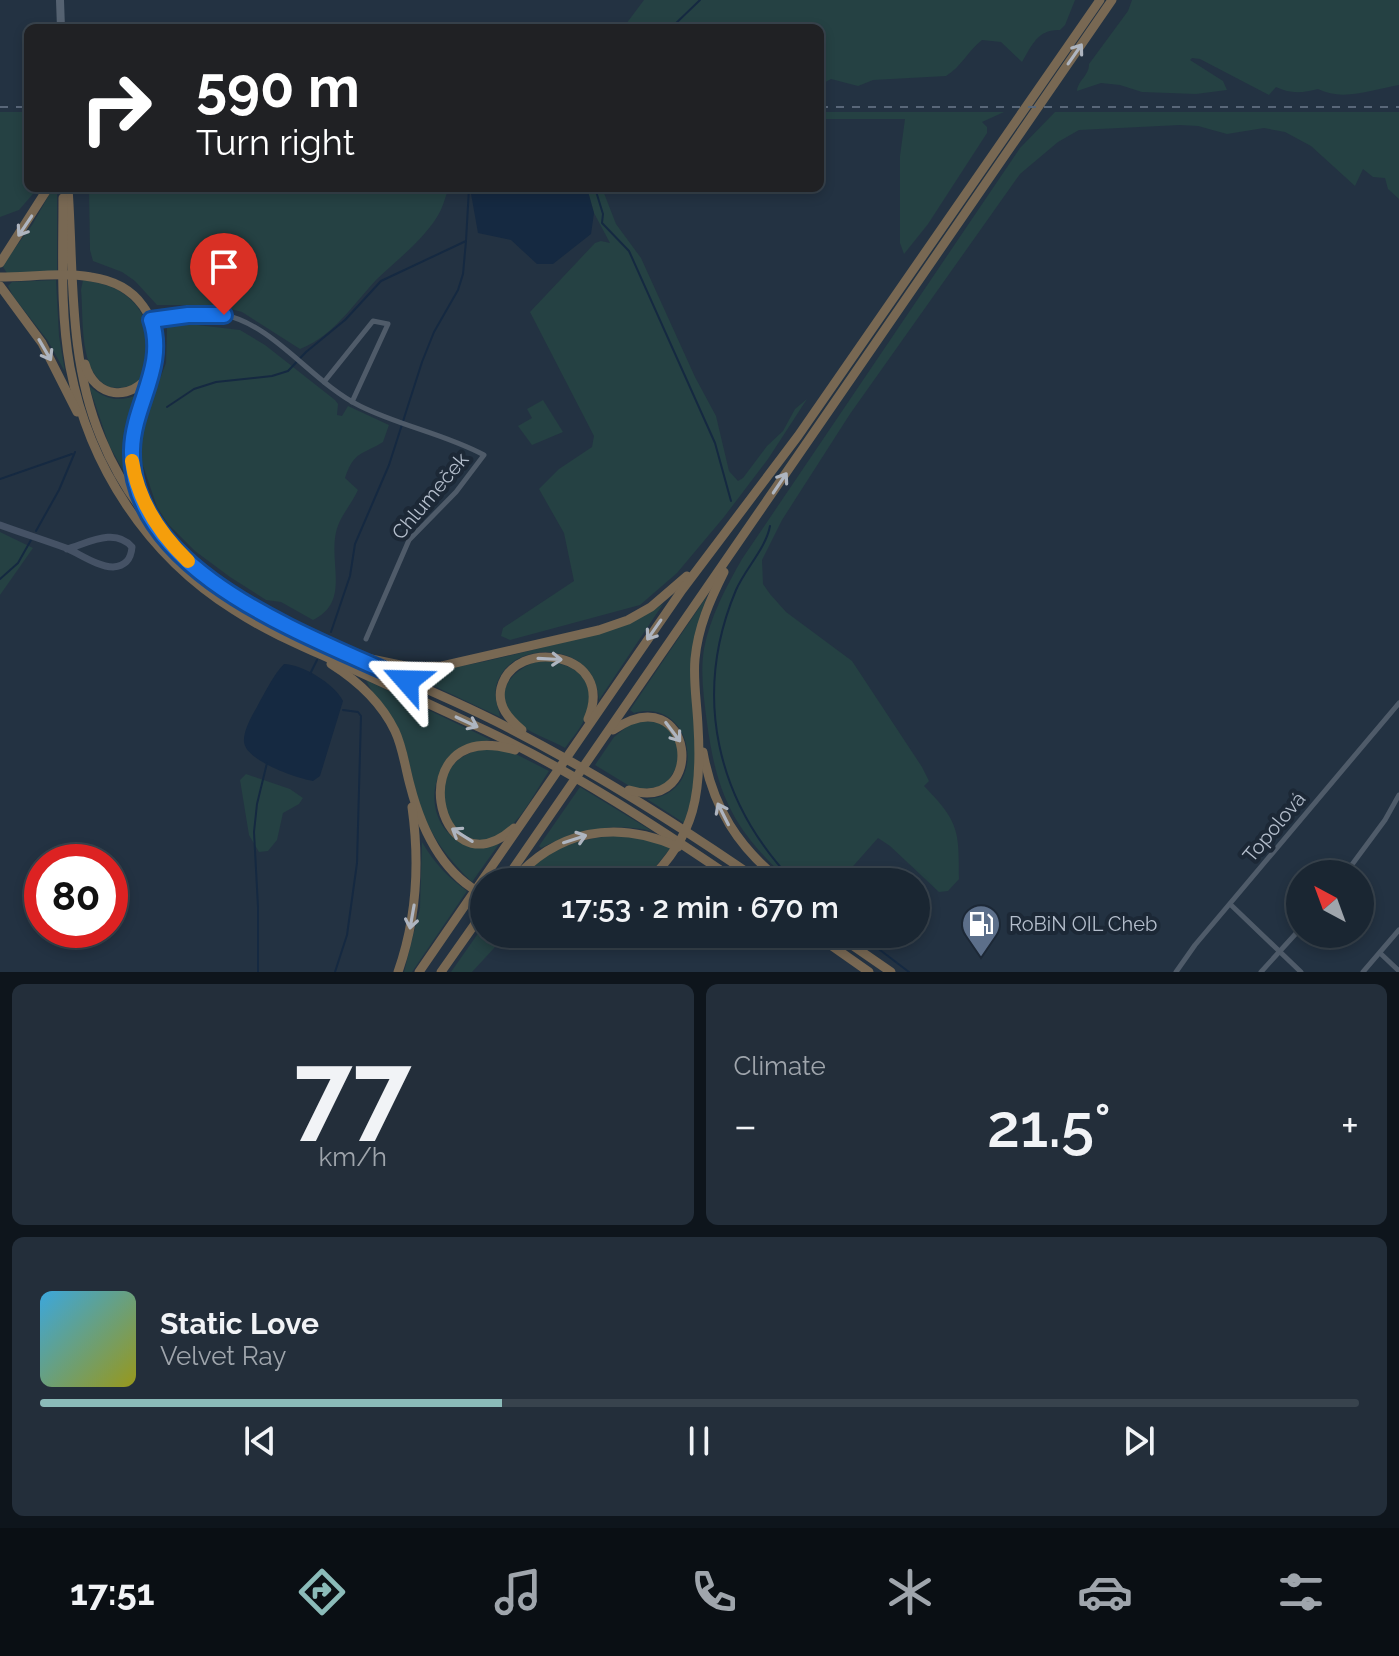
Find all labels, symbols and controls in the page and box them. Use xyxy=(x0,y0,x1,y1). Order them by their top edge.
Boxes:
one-way arrow xyxy=(1067,43,1083,65)
text: 590 m xyxy=(196,54,360,120)
icon: right xyxy=(64,56,168,160)
text: Turn right xyxy=(196,121,355,163)
one-way arrow xyxy=(17,215,33,237)
pin xyxy=(190,233,258,315)
icon: arrive xyxy=(202,245,246,289)
one-way arrow xyxy=(37,338,53,361)
street label: Chlumeček xyxy=(387,447,474,544)
one-way arrow xyxy=(772,472,788,494)
one-way arrow xyxy=(646,619,662,641)
position arrow xyxy=(365,639,449,723)
one-way arrow xyxy=(537,652,563,667)
one-way arrow xyxy=(454,715,478,730)
one-way arrow xyxy=(664,721,681,743)
street label: Topolová xyxy=(1238,787,1310,867)
one-way arrow xyxy=(714,803,730,827)
one-way arrow xyxy=(451,827,473,843)
one-way arrow xyxy=(562,830,587,845)
speed limit sign: 80 xyxy=(24,844,128,948)
north arrow xyxy=(1286,860,1374,948)
map controls xyxy=(1286,860,1374,948)
text: 17:53 · 2 min · 670 m xyxy=(561,890,839,925)
fuel station icon: RoBiN OIL Cheb xyxy=(960,903,1002,958)
one-way arrow xyxy=(404,904,419,929)
place label: RoBiN OIL Cheb xyxy=(1009,912,1157,936)
text: 77 xyxy=(294,1029,411,1151)
text: Climate xyxy=(734,1051,826,1081)
text: 21.5° xyxy=(987,1091,1111,1161)
text: − xyxy=(734,1100,757,1151)
text: + xyxy=(1341,1100,1359,1151)
text: km/h xyxy=(318,1142,387,1172)
text: Static Love xyxy=(160,1306,319,1341)
text: Velvet Ray xyxy=(160,1341,286,1371)
icon: previous xyxy=(238,1419,282,1463)
icon: pause xyxy=(677,1419,721,1463)
icon: next xyxy=(1117,1419,1161,1463)
icon: directions xyxy=(294,1564,350,1620)
icon: music xyxy=(490,1564,546,1620)
icon: phone xyxy=(686,1564,742,1620)
icon: climate xyxy=(882,1564,938,1620)
icon: car xyxy=(1077,1564,1133,1620)
icon: filters xyxy=(1273,1564,1329,1620)
text: 17:51 xyxy=(70,1571,154,1613)

